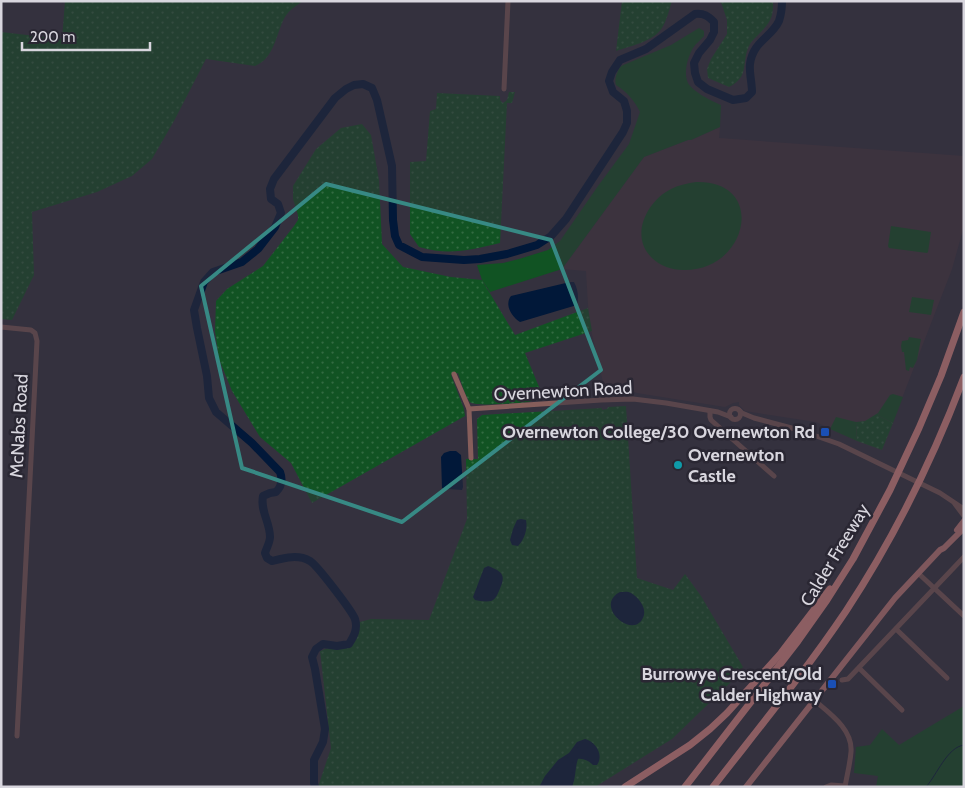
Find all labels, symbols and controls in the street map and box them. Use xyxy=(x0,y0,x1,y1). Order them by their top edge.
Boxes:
scale bar xyxy=(22,20,150,52)
text: 200 m xyxy=(30,28,75,46)
street label: McNabs Road xyxy=(5,373,33,479)
street label: Overnewton Road xyxy=(493,376,633,406)
place label: Overnewton College/30 Overnewton Rd xyxy=(502,421,815,443)
marker: Overnewton College/30 Overnewton Rd xyxy=(819,426,831,438)
place label: Overnewton Castle xyxy=(688,444,784,487)
marker: Overnewton Castle xyxy=(672,459,684,471)
street label: Calder Freeway xyxy=(796,500,874,610)
place label: Burrowye Crescent/Old Calder Highway xyxy=(641,663,822,706)
marker: Burrowye Crescent/Old Calder Highway xyxy=(826,678,838,690)

